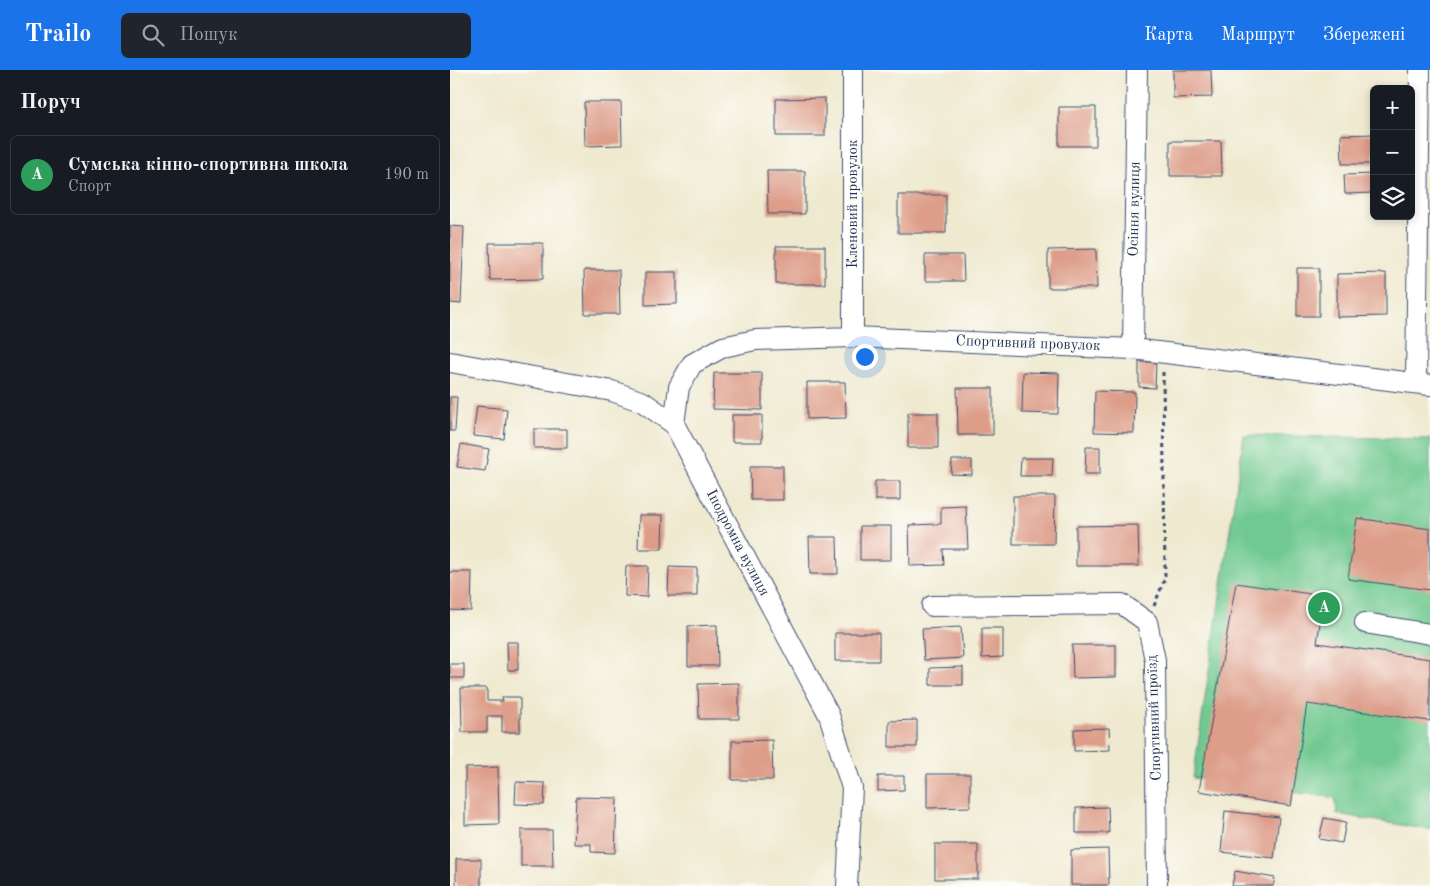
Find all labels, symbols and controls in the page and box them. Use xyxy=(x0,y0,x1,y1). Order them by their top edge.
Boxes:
search box xyxy=(121,13,471,58)
icon: search xyxy=(139,21,167,49)
text: Trailo xyxy=(25,23,91,47)
text: Пошук xyxy=(179,26,238,45)
text: Карта xyxy=(1144,26,1193,44)
text: Маршрут xyxy=(1221,26,1295,44)
text: Збережені xyxy=(1323,26,1405,44)
map controls xyxy=(1370,85,1415,220)
button: + xyxy=(1370,85,1415,130)
text: Поруч xyxy=(20,92,81,113)
button: − xyxy=(1370,130,1415,175)
street label: Кленовий провулок xyxy=(846,139,861,268)
text: Сумська кінно-спортивна школа xyxy=(68,156,348,175)
street label: Осіння вулиця xyxy=(1127,161,1143,257)
text: A xyxy=(31,167,43,183)
text: 190 m xyxy=(384,167,429,183)
button: layers xyxy=(1370,175,1415,220)
text: Спорт xyxy=(68,179,111,195)
street label: Спортивний провулок xyxy=(955,334,1101,354)
your location xyxy=(852,344,878,370)
street label: Іподромна вулиця xyxy=(703,487,771,599)
pin: A xyxy=(1308,589,1340,627)
street label: Спортивний проїзд xyxy=(1145,654,1165,781)

